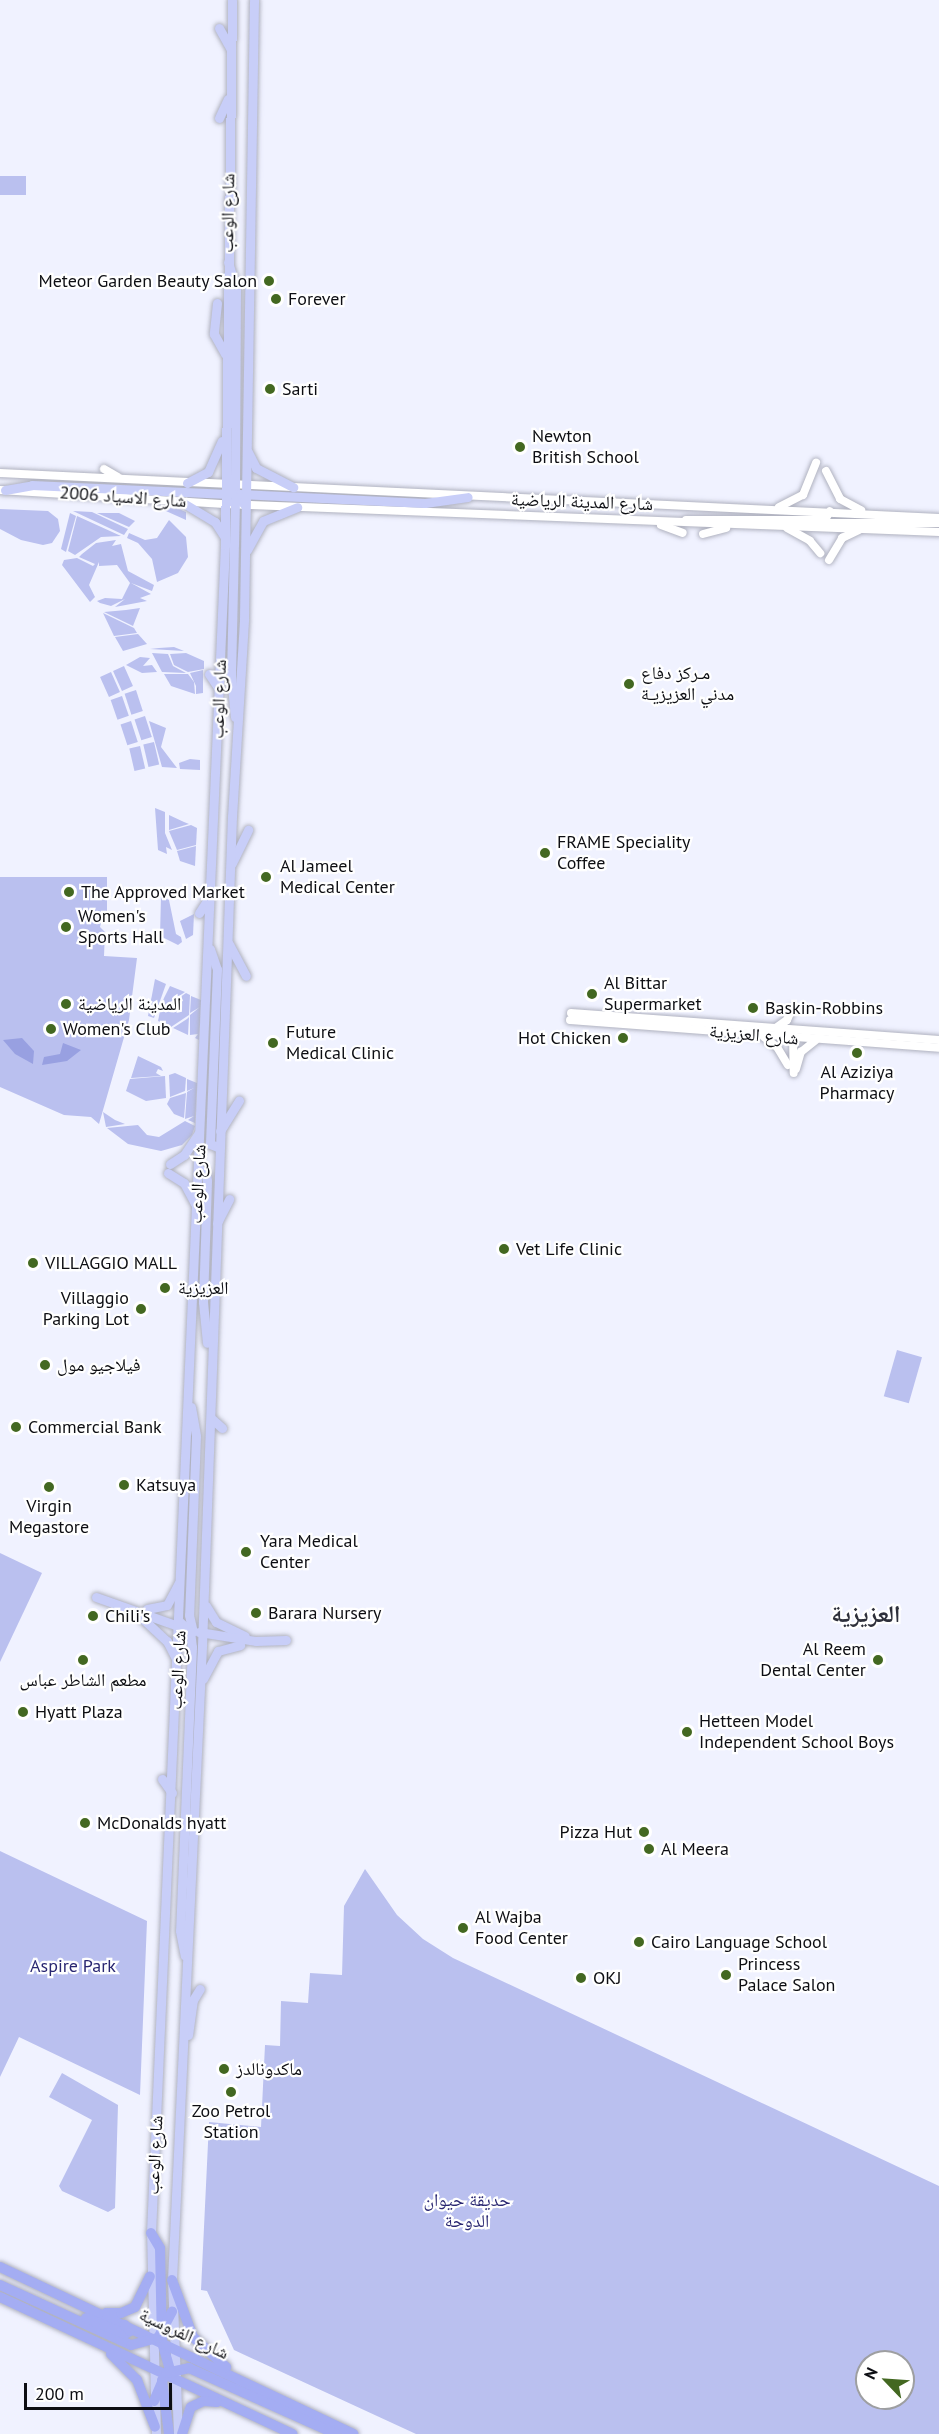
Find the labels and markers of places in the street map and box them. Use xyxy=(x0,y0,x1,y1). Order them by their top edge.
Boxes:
place label: Meteor Garden Beauty Salon xyxy=(38,270,257,292)
marker: Meteor Garden Beauty Salon xyxy=(262,274,276,288)
place label: Forever xyxy=(288,288,346,310)
marker: Forever xyxy=(269,292,283,306)
place label: Sarti xyxy=(282,378,318,400)
marker: Sarti xyxy=(263,382,277,396)
place label: Newton British School xyxy=(532,426,639,468)
marker: Newton British School xyxy=(513,440,527,454)
place label: مـركز دفاع مدني العزيزيـة xyxy=(641,663,734,706)
marker: مـركز دفاع مدني العزيزيـة xyxy=(622,677,636,691)
place label: FRAME Speciality Coffee xyxy=(557,832,690,874)
marker: FRAME Speciality Coffee xyxy=(538,846,552,860)
place label: Al Jameel Medical Center xyxy=(280,856,395,898)
marker: Al Jameel Medical Center xyxy=(257,868,275,886)
place label: The Approved Market xyxy=(81,881,245,903)
marker: The Approved Market xyxy=(62,885,76,899)
place label: Women's Sports Hall xyxy=(78,906,164,948)
marker: Women's Sports Hall xyxy=(59,920,73,934)
place label: Al Bittar Supermarket xyxy=(604,973,702,1016)
marker: Al Bittar Supermarket xyxy=(585,987,599,1001)
place label: المدينة الرياضية xyxy=(78,993,181,1015)
marker: المدينة الرياضية xyxy=(59,997,73,1011)
place label: Baskin-Robbins xyxy=(765,997,883,1019)
marker: Baskin-Robbins xyxy=(746,1001,760,1015)
place label: Women's Club xyxy=(63,1018,171,1040)
marker: Women's Club xyxy=(44,1022,58,1036)
place label: Future Medical Clinic xyxy=(286,1022,394,1064)
place label: Hot Chicken xyxy=(518,1027,611,1049)
marker: Hot Chicken xyxy=(616,1031,630,1045)
marker: Future Medical Clinic xyxy=(264,1034,282,1052)
marker: Al Aziziya Pharmacy xyxy=(850,1046,864,1060)
place label: Al Aziziya Pharmacy xyxy=(820,1062,894,1104)
place label: Vet Life Clinic xyxy=(516,1238,622,1260)
marker: Vet Life Clinic xyxy=(497,1242,511,1256)
place label: VILLAGGIO MALL xyxy=(45,1252,177,1274)
marker: VILLAGGIO MALL xyxy=(26,1256,40,1270)
place label: العزيزية xyxy=(178,1277,229,1299)
marker: العزيزية xyxy=(156,1279,174,1297)
place label: Villaggio Parking Lot xyxy=(43,1288,129,1330)
marker: Villaggio Parking Lot xyxy=(134,1302,148,1316)
place label: فيلاجيو مول xyxy=(57,1354,141,1376)
marker: فيلاجيو مول xyxy=(38,1358,52,1372)
place label: Commercial Bank xyxy=(28,1416,162,1438)
marker: Commercial Bank xyxy=(9,1420,23,1434)
place label: Katsuya xyxy=(136,1474,196,1496)
marker: Katsuya xyxy=(117,1478,131,1492)
marker: Virgin Megastore xyxy=(42,1480,56,1494)
place label: Virgin Megastore xyxy=(9,1496,89,1538)
place label: Yara Medical Center xyxy=(260,1531,358,1574)
marker: Yara Medical Center xyxy=(237,1543,255,1561)
place label: Barara Nursery xyxy=(268,1602,382,1624)
place label: Chili's xyxy=(105,1605,150,1627)
marker: Barara Nursery xyxy=(249,1606,263,1620)
marker: Chili's xyxy=(86,1609,100,1623)
place label: Al Reem Dental Center xyxy=(760,1639,866,1682)
marker: مطعم الشاطر عباس xyxy=(76,1653,90,1667)
marker: Al Reem Dental Center xyxy=(871,1653,885,1667)
place label: مطعم الشاطر عباس xyxy=(20,1669,146,1691)
place label: Hyatt Plaza xyxy=(35,1701,123,1723)
marker: Hyatt Plaza xyxy=(16,1705,30,1719)
place label: Hetteen Model Independent School Boys xyxy=(699,1711,894,1754)
marker: Hetteen Model Independent School Boys xyxy=(680,1725,694,1739)
place label: McDonalds hyatt xyxy=(97,1812,226,1834)
marker: McDonalds hyatt xyxy=(78,1816,92,1830)
place label: Pizza Hut xyxy=(559,1821,632,1843)
marker: Pizza Hut xyxy=(637,1825,651,1839)
place label: Al Meera xyxy=(661,1838,729,1860)
marker: Al Meera xyxy=(642,1842,656,1856)
place label: Al Wajba Food Center xyxy=(475,1907,568,1950)
marker: Al Wajba Food Center xyxy=(456,1921,470,1935)
place label: Cairo Language School xyxy=(651,1931,827,1953)
marker: Cairo Language School xyxy=(632,1935,646,1949)
place label: Princess Palace Salon xyxy=(738,1954,835,1996)
place label: OKJ xyxy=(593,1967,622,1989)
marker: Princess Palace Salon xyxy=(719,1968,733,1982)
marker: OKJ xyxy=(574,1971,588,1985)
place label: ماكدونالدز xyxy=(236,2058,302,2080)
marker: ماكدونالدز xyxy=(217,2062,231,2076)
marker: Zoo Petrol Station xyxy=(224,2085,238,2099)
place label: Zoo Petrol Station xyxy=(192,2101,270,2144)

